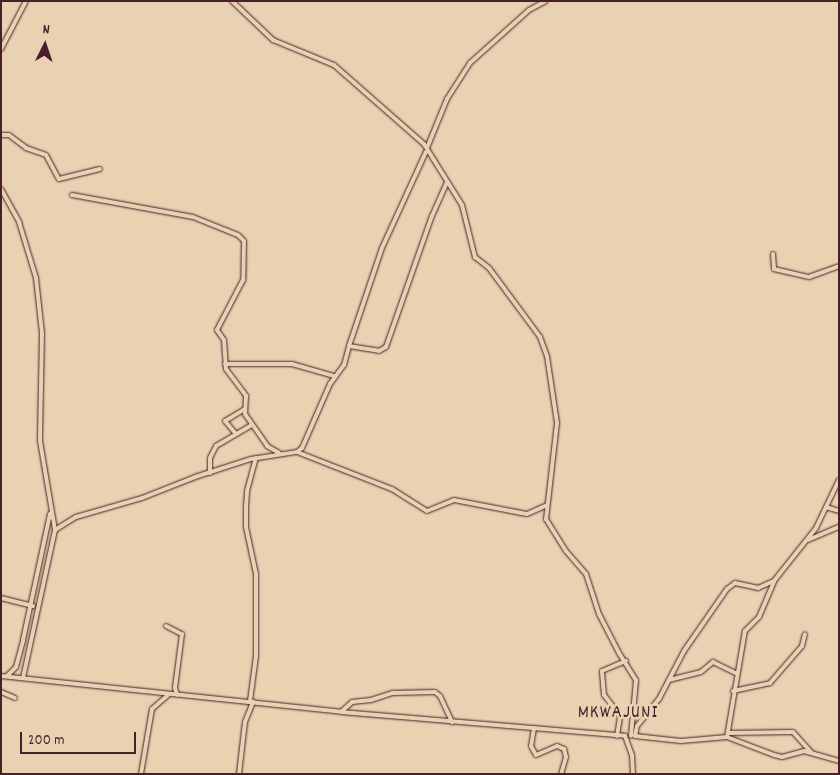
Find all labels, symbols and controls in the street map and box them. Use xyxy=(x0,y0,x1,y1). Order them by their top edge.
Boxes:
north arrow xyxy=(20,20,70,70)
text: N xyxy=(42,20,50,40)
district label: MKWAJUNI xyxy=(577,703,659,725)
scale bar xyxy=(22,722,139,754)
text: 200 m xyxy=(28,730,65,752)

